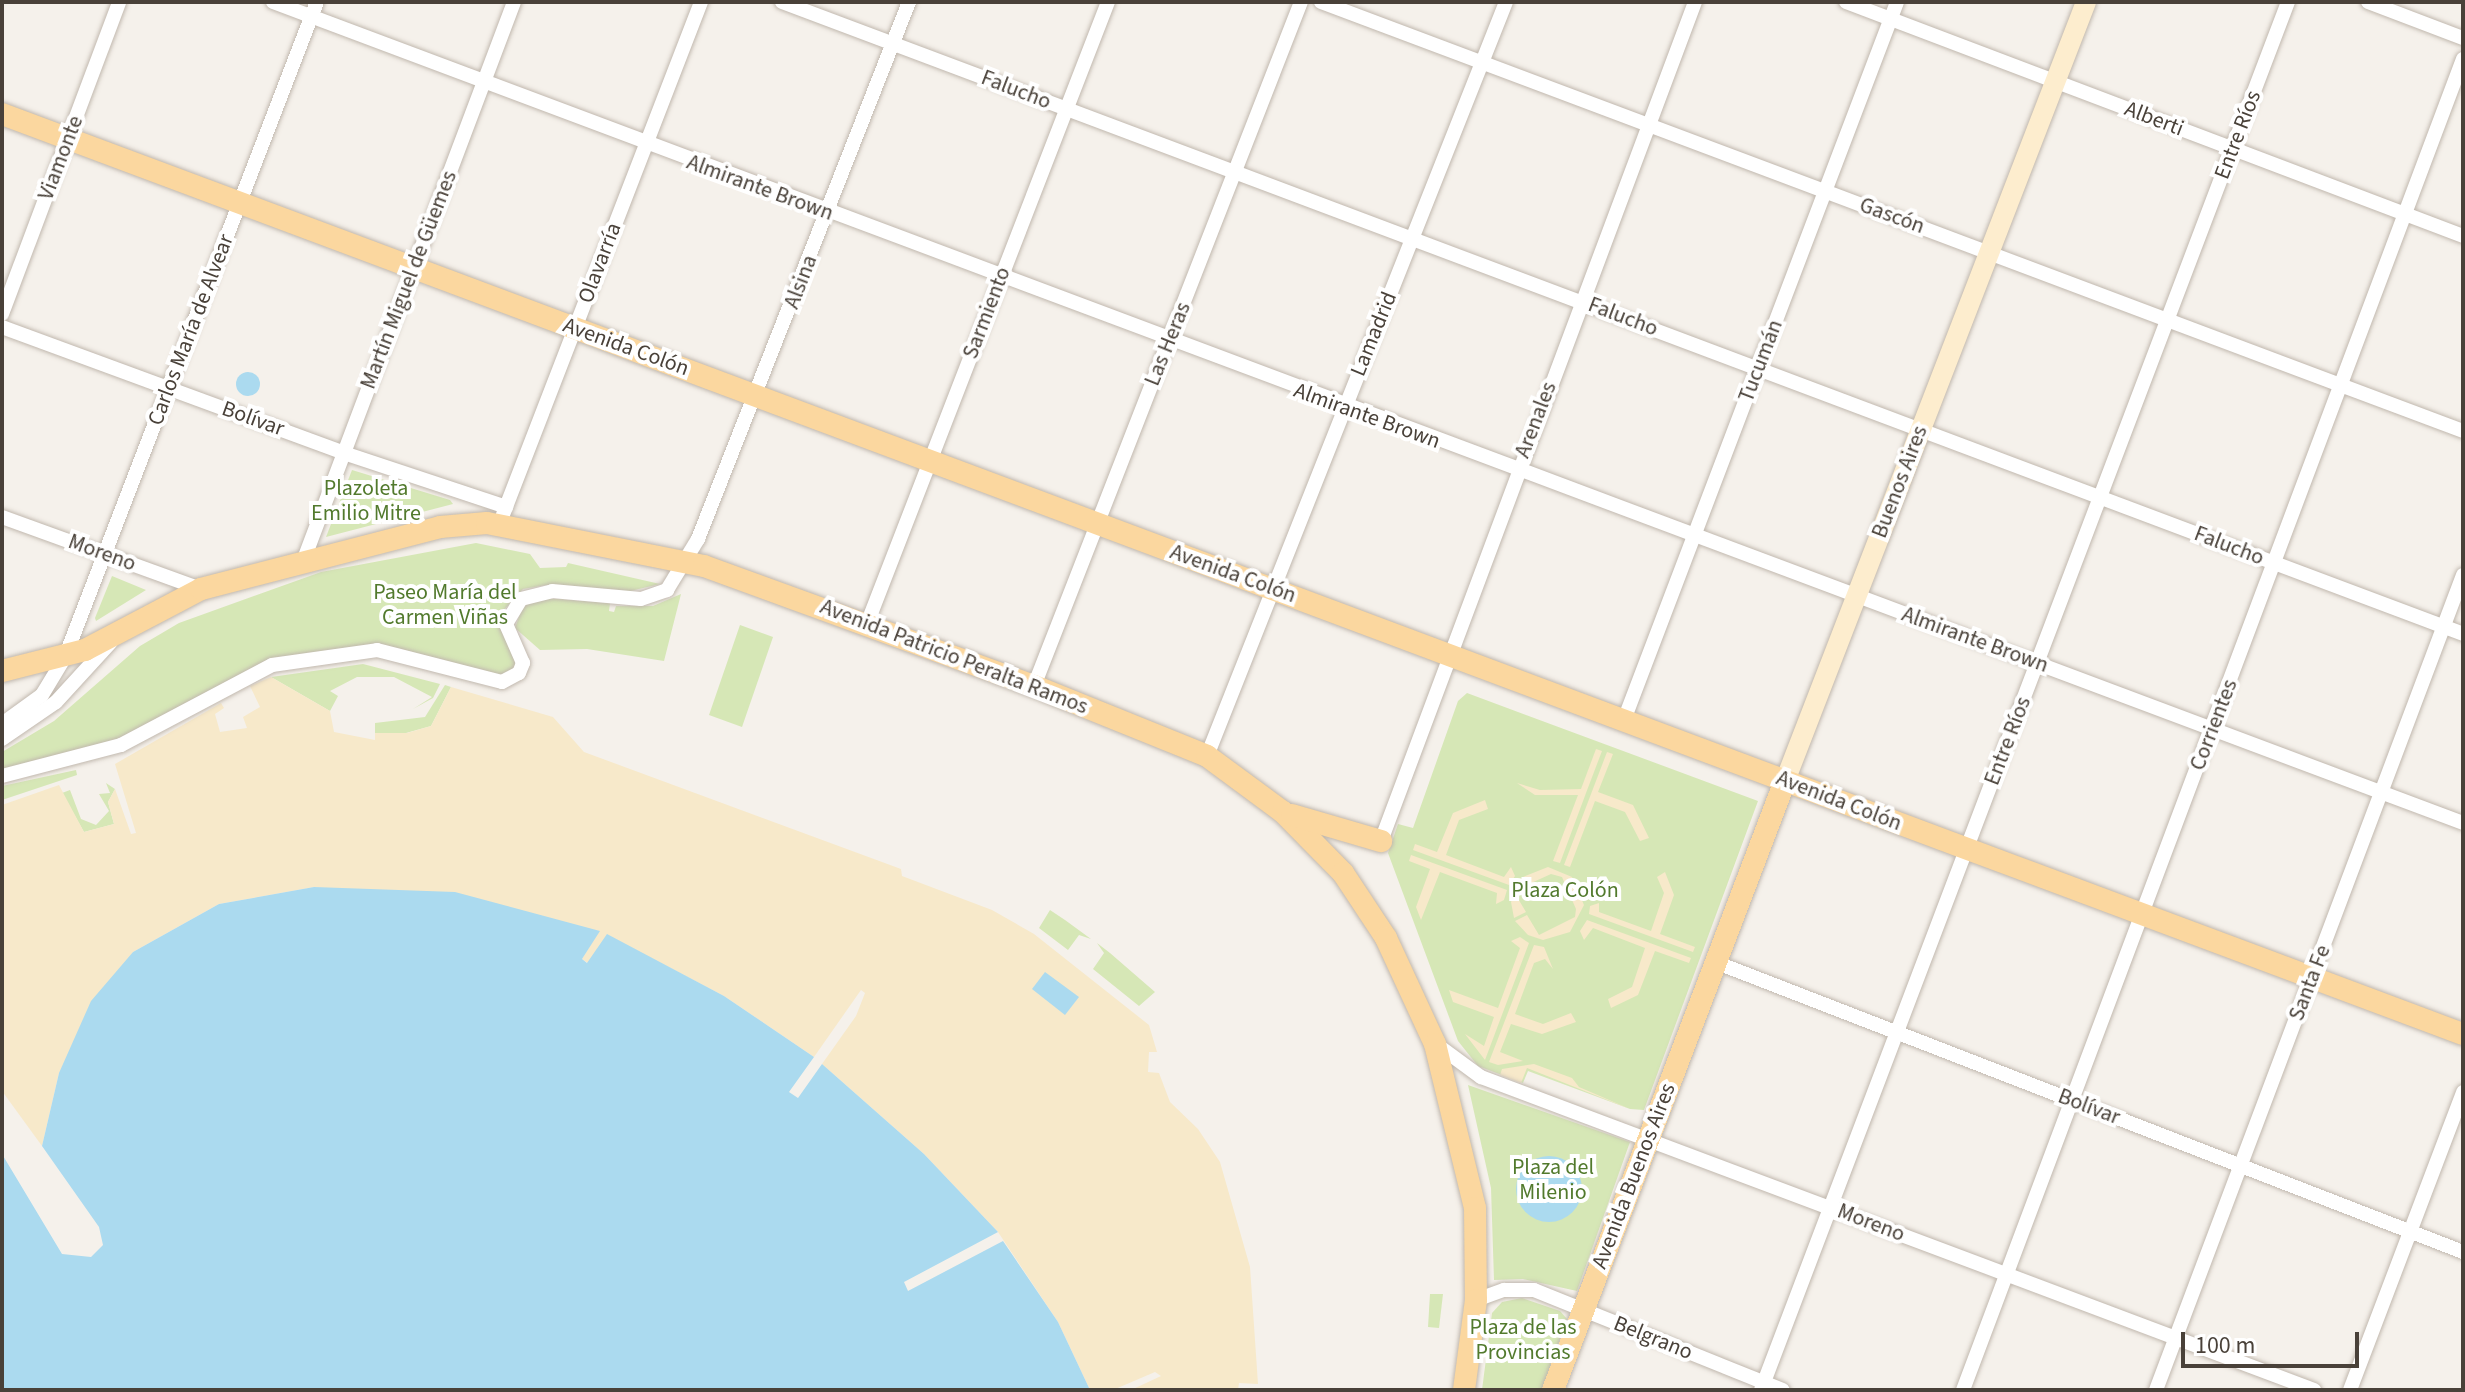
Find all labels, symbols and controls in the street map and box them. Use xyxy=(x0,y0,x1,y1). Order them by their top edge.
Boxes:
street label: Falucho xyxy=(977,65,1055,115)
street label: Entre Ríos xyxy=(2209,87,2267,183)
street label: Alberti xyxy=(2121,96,2187,142)
street label: Viamonte xyxy=(33,112,89,204)
street label: Almirante Brown xyxy=(683,149,837,227)
street label: Martín Miguel de Güemes xyxy=(355,167,463,393)
street label: Gascón xyxy=(1856,192,1928,240)
street label: Olavarría xyxy=(573,219,627,307)
street label: Carlos María de Alvear xyxy=(142,231,240,429)
street label: Alsina xyxy=(779,251,823,313)
street label: Sarmiento xyxy=(957,263,1017,363)
street label: Lamadrid xyxy=(1345,288,1403,380)
street label: Falucho xyxy=(1584,292,1662,342)
street label: Las Heras xyxy=(1139,298,1197,390)
street label: Avenida Colón xyxy=(559,312,693,382)
street label: Tucumán xyxy=(1733,316,1789,406)
street label: Almirante Brown xyxy=(1290,377,1444,455)
street label: Arenales xyxy=(1509,378,1563,462)
street label: Bolívar xyxy=(218,396,288,442)
street label: Buenos Aires xyxy=(1866,422,1934,542)
park label: Plazoleta Emilio Mitre xyxy=(311,475,421,526)
street label: Falucho xyxy=(2190,521,2268,571)
street label: Moreno xyxy=(65,529,139,577)
street label: Avenida Colón xyxy=(1166,539,1300,609)
park label: Paseo María del Carmen Viñas xyxy=(373,579,517,630)
street label: Avenida Patricio Peralta Ramos xyxy=(816,594,1092,720)
street label: Almirante Brown xyxy=(1898,601,2052,679)
street label: Corrientes xyxy=(2185,676,2243,774)
street label: Entre Ríos xyxy=(1979,693,2037,789)
street label: Avenida Colón xyxy=(1773,765,1905,837)
park label: Plaza Colón xyxy=(1511,878,1619,904)
street label: Santa Fe xyxy=(2284,941,2336,1025)
street label: Avenida Buenos Aires xyxy=(1587,1080,1681,1272)
street label: Bolívar xyxy=(2054,1083,2124,1131)
park label: Plaza del Milenio xyxy=(1512,1154,1594,1206)
street label: Moreno xyxy=(1833,1198,1909,1248)
street label: Belgrano xyxy=(1610,1310,1696,1366)
park label: Plaza de las Provincias xyxy=(1470,1314,1576,1366)
scale bar xyxy=(2185,1316,2363,1366)
text: 100 m xyxy=(2195,1328,2255,1363)

